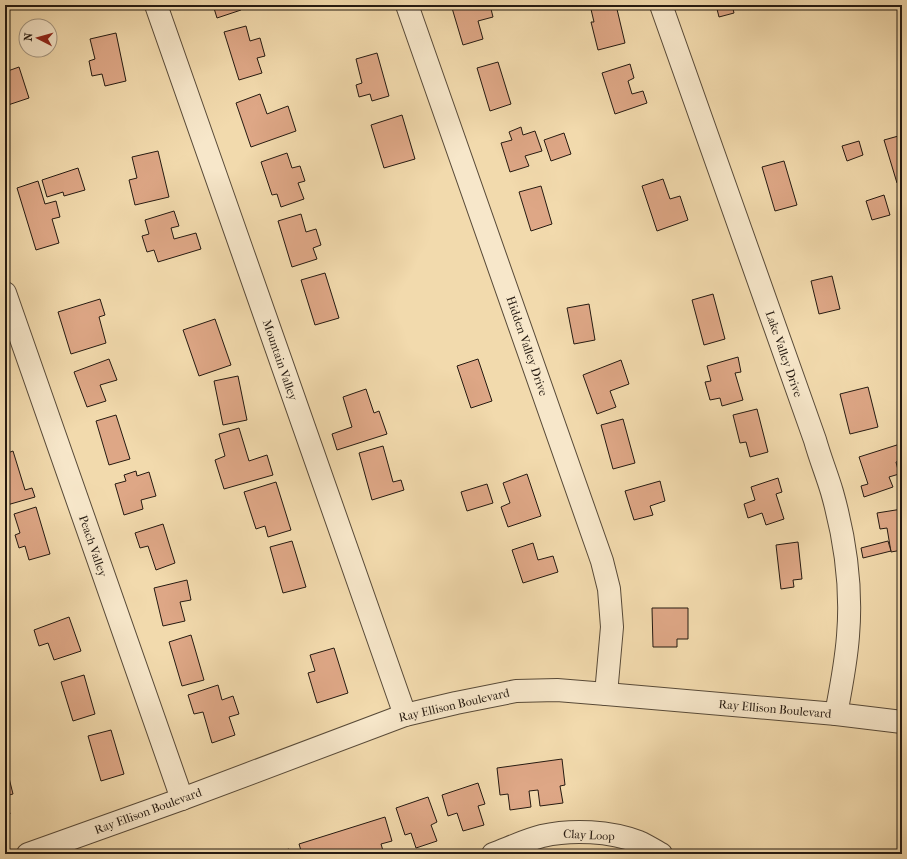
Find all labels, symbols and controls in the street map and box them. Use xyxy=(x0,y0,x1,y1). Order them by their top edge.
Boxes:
north arrow xyxy=(18,18,58,58)
text: N xyxy=(22,32,36,42)
street label: Hidden Valley Drive xyxy=(503,294,551,398)
street label: Lake Valley Drive xyxy=(763,309,805,399)
street label: Mountain Valley xyxy=(260,318,301,403)
street label: Peach Valley xyxy=(76,513,110,579)
street label: Ray Ellison Boulevard xyxy=(397,685,511,725)
street label: Ray Ellison Boulevard xyxy=(718,697,832,721)
street label: Ray Ellison Boulevard xyxy=(92,785,204,837)
street label: Clay Loop xyxy=(563,827,616,843)

